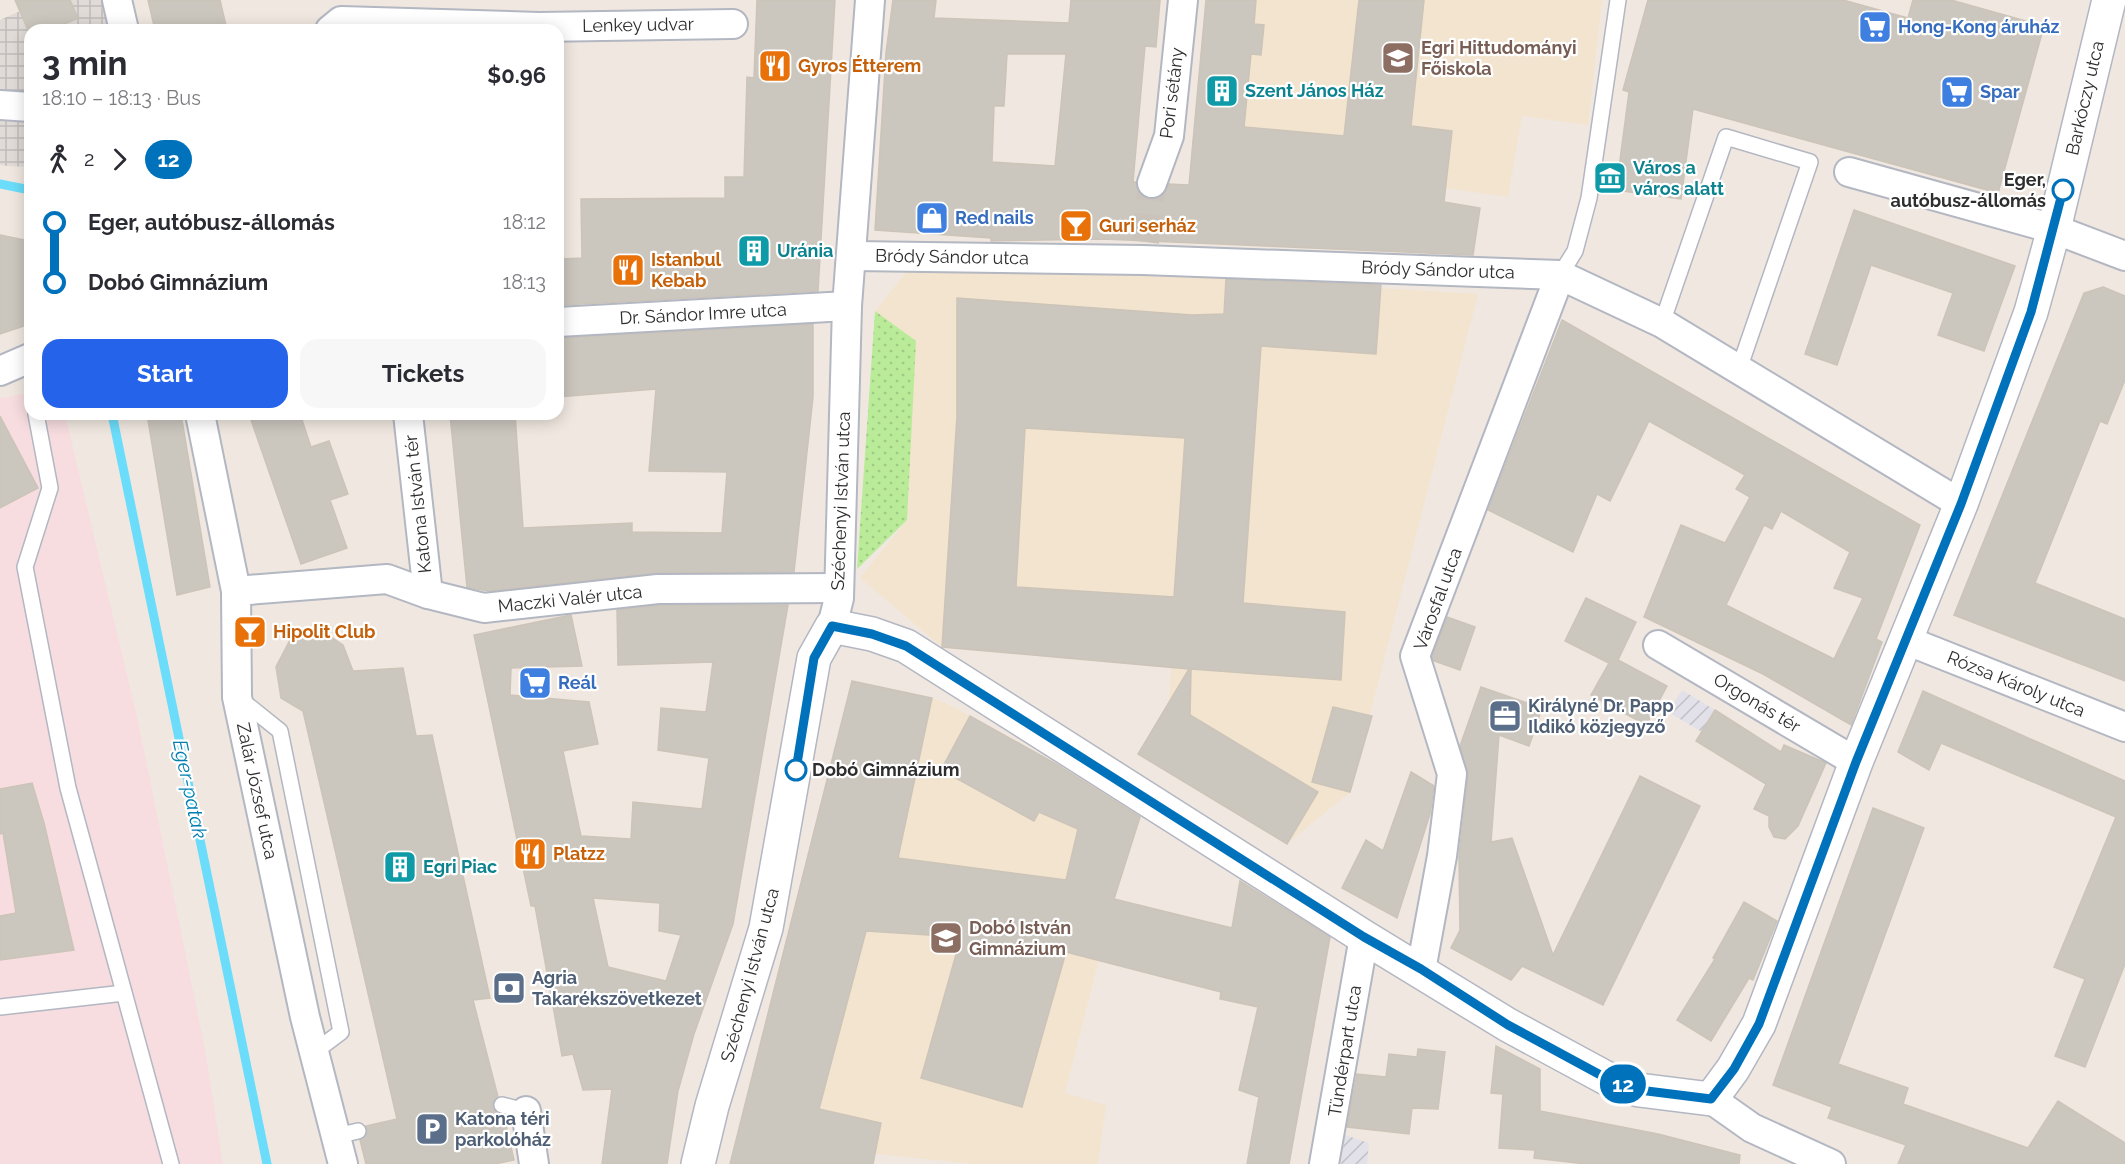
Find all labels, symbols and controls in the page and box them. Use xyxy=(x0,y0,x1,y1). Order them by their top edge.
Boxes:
supermarket icon: Hong-Kong áruház xyxy=(1857,9,1893,45)
street label: Lenkey udvar xyxy=(582,13,695,36)
place label: Hong-Kong áruház xyxy=(1898,16,2060,37)
place label: Egri Hittudományi Főiskola xyxy=(1421,37,1577,79)
street label: Barkóczy utca xyxy=(2061,39,2108,157)
school or university icon: Egri Hittudományi Főiskola xyxy=(1380,40,1416,76)
text: 3 min xyxy=(42,44,127,83)
street label: Pori sétány xyxy=(1155,46,1188,140)
restaurant icon: Gyros Étterem xyxy=(757,48,793,84)
place label: Gyros Étterem xyxy=(798,55,921,76)
text: $0.96 xyxy=(487,62,546,88)
building icon: Szent János Ház xyxy=(1204,73,1240,109)
supermarket icon: Spar xyxy=(1939,74,1975,110)
place label: Szent János Ház xyxy=(1245,80,1384,101)
place label: Spar xyxy=(1980,81,2020,102)
text: 18:10 – 18:13 · Bus xyxy=(42,86,201,110)
icon: walk xyxy=(42,143,75,176)
icon: forward xyxy=(103,143,136,176)
text: 2 xyxy=(84,147,94,171)
text: 12 xyxy=(157,147,180,172)
place label: Város a város alatt xyxy=(1633,157,1724,199)
museum icon: Város a város alatt xyxy=(1592,160,1628,196)
place label: Eger, autóbusz-állomás xyxy=(1891,169,2046,211)
marker: Eger, autóbusz-állomás xyxy=(2052,179,2074,201)
shop icon: Red nails xyxy=(914,200,950,236)
place label: Red nails xyxy=(955,207,1034,228)
bar icon: Guri serház xyxy=(1058,208,1094,244)
text: Eger, autóbusz-állomás xyxy=(88,209,335,235)
text: 18:12 xyxy=(503,210,546,234)
place label: Guri serház xyxy=(1099,215,1196,236)
building icon: Uránia xyxy=(736,233,772,269)
place label: Uránia xyxy=(777,240,833,261)
street label: Bródy Sándor utca xyxy=(875,245,1029,268)
place label: Istanbul Kebab xyxy=(651,249,722,291)
restaurant icon: Istanbul Kebab xyxy=(610,252,646,288)
street label: Bródy Sándor utca xyxy=(1361,256,1515,283)
text: Dobó Gimnázium xyxy=(88,269,268,295)
text: 18:13 xyxy=(503,270,546,294)
street label: Dr. Sándor Imre utca xyxy=(619,299,787,328)
button: Start xyxy=(42,339,288,408)
button: Tickets xyxy=(300,339,546,408)
street label: Széchenyi István utca xyxy=(827,411,854,591)
street label: Katona István tér xyxy=(400,433,435,574)
street label: Városfal utca xyxy=(1409,545,1466,653)
street label: Maczki Valér utca xyxy=(497,580,643,617)
bar icon: Hipolit Club xyxy=(232,614,268,650)
place label: Hipolit Club xyxy=(273,621,375,642)
street label: Rózsa Károly utca xyxy=(1944,646,2088,721)
supermarket icon: Reál xyxy=(517,665,553,701)
street label: Orgonás tér xyxy=(1710,668,1805,737)
place label: Reál xyxy=(558,672,597,693)
place label: Királyné Dr. Papp Ildikó közjegyző xyxy=(1528,695,1674,737)
office icon: Királyné Dr. Papp Ildikó közjegyző xyxy=(1487,698,1523,734)
street label: Zalár József utca xyxy=(233,721,282,861)
water label: Eger-patak xyxy=(168,737,212,841)
marker: Dobó Gimnázium xyxy=(785,759,807,781)
place label: Dobó Gimnázium xyxy=(812,759,959,780)
restaurant icon: Platzz xyxy=(512,836,548,872)
place label: Platzz xyxy=(553,843,605,864)
building icon: Egri Piac xyxy=(382,849,418,885)
place label: Egri Piac xyxy=(423,856,497,877)
street label: Széchenyi István utca xyxy=(716,886,783,1064)
place label: Dobó István Gimnázium xyxy=(969,917,1071,959)
school or university icon: Dobó István Gimnázium xyxy=(928,920,964,956)
place label: Agria Takarékszövetkezet xyxy=(532,967,702,1009)
bank icon: Agria Takarékszövetkezet xyxy=(491,970,527,1006)
street label: Tündérpart utca xyxy=(1324,984,1365,1118)
line badge: 12 xyxy=(1596,1064,1650,1104)
text: 12 xyxy=(1612,1072,1634,1097)
place label: Katona téri parkolóház xyxy=(455,1108,551,1150)
parking icon: Katona téri parkolóház xyxy=(414,1111,450,1147)

